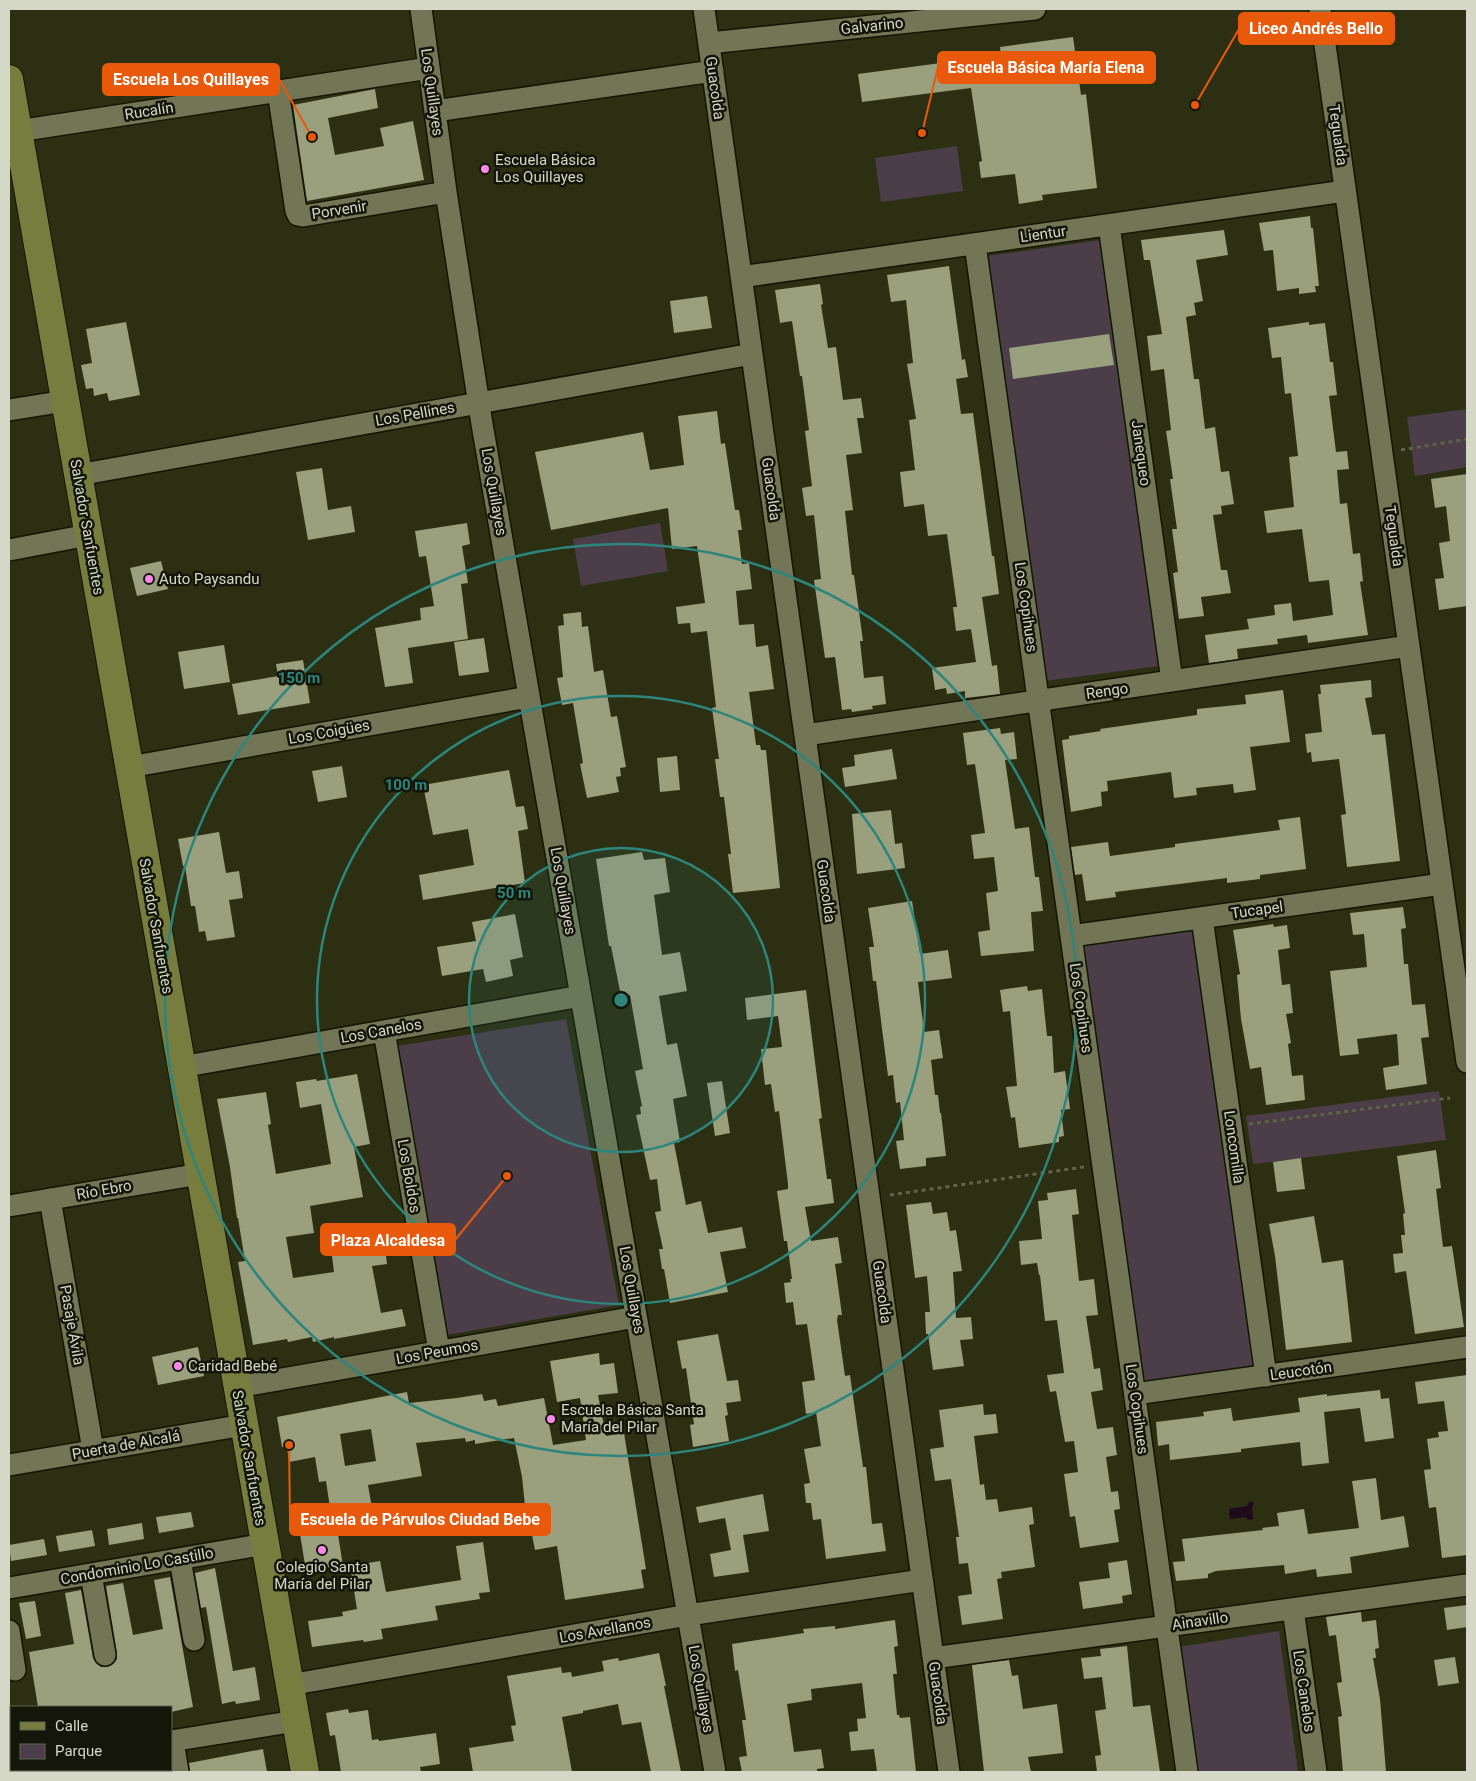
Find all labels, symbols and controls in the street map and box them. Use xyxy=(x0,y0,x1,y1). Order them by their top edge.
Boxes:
callout: Liceo Andrés Bello xyxy=(1239,13,1394,44)
street label: Galvarino xyxy=(840,14,904,38)
text: Liceo Andrés Bello xyxy=(1249,19,1383,38)
street label: Los Quillayes xyxy=(417,47,447,137)
callout: Escuela Básica María Elena xyxy=(938,52,1155,83)
street label: Guacolda xyxy=(702,55,728,121)
text: Escuela Básica María Elena xyxy=(948,58,1145,77)
callout: Escuela Los Quillayes xyxy=(103,64,279,95)
text: Escuela Los Quillayes xyxy=(113,70,269,89)
street label: Rucalín xyxy=(123,98,175,124)
street label: Tegualda xyxy=(1325,103,1351,167)
place label: Escuela Básica Los Quillayes xyxy=(495,151,596,186)
marker: Escuela Básica Los Quillayes xyxy=(479,163,491,175)
street label: Porvenir xyxy=(310,197,368,223)
street label: Lientur xyxy=(1019,222,1067,246)
street label: Los Pellines xyxy=(374,398,456,430)
street label: Janequeo xyxy=(1127,419,1155,487)
street label: Los Quillayes xyxy=(477,447,511,537)
street label: Guacolda xyxy=(758,456,784,522)
street label: Salvador Sanfuentes xyxy=(66,458,108,596)
street label: Tegualda xyxy=(1381,504,1407,568)
street label: Los Copihues xyxy=(1011,561,1041,653)
place label: Auto Paysandu xyxy=(159,570,259,588)
marker: Auto Paysandu xyxy=(143,573,155,585)
text: 150 m xyxy=(278,669,320,687)
street label: Rengo xyxy=(1085,679,1129,703)
street label: Los Coigües xyxy=(287,716,371,748)
text: 100 m xyxy=(385,776,427,794)
street label: Los Quillayes xyxy=(546,846,580,936)
street label: Salvador Sanfuentes xyxy=(135,857,177,995)
street label: Guacolda xyxy=(813,858,839,924)
text: 50 m xyxy=(497,884,531,902)
street label: Tucapel xyxy=(1230,897,1284,923)
street label: Los Copihues xyxy=(1066,962,1096,1054)
centre of rings xyxy=(612,991,630,1009)
street label: Los Canelos xyxy=(339,1015,423,1047)
street label: Loncomilla xyxy=(1220,1109,1248,1185)
street label: Los Boldos xyxy=(394,1138,424,1214)
street label: Río Ebro xyxy=(75,1176,133,1204)
callout: Plaza Alcaldesa xyxy=(321,1224,455,1255)
text: Plaza Alcaldesa xyxy=(331,1231,446,1250)
street label: Los Quillayes xyxy=(615,1245,649,1335)
street label: Guacolda xyxy=(869,1259,895,1325)
street label: Pasaje Ávila xyxy=(56,1284,88,1366)
street label: Los Peumos xyxy=(394,1336,480,1368)
place label: Caridad Bebé xyxy=(188,1357,277,1375)
street label: Leucotón xyxy=(1269,1358,1333,1384)
marker: Caridad Bebé xyxy=(172,1360,184,1372)
street label: Los Copihues xyxy=(1122,1363,1152,1455)
street label: Salvador Sanfuentes xyxy=(228,1389,270,1527)
place label: Escuela Básica Santa María del Pilar xyxy=(561,1401,704,1436)
marker: Escuela Básica Santa María del Pilar xyxy=(545,1413,557,1425)
street label: Puerta de Alcalá xyxy=(71,1427,181,1463)
callout: Escuela de Párvulos Ciudad Bebe xyxy=(290,1504,550,1535)
text: Escuela de Párvulos Ciudad Bebe xyxy=(300,1510,540,1529)
street label: Condominio Lo Castillo xyxy=(59,1544,215,1588)
marker: Colegio Santa María del Pilar xyxy=(316,1544,328,1556)
place label: Colegio Santa María del Pilar xyxy=(274,1558,370,1593)
street label: Ainavillo xyxy=(1171,1608,1229,1634)
street label: Los Avellanos xyxy=(558,1613,652,1647)
street label: Los Quillayes xyxy=(684,1644,718,1734)
street label: Los Canelos xyxy=(1289,1649,1319,1733)
street label: Guacolda xyxy=(925,1660,951,1726)
legend xyxy=(10,1706,172,1771)
text: Calle xyxy=(55,1717,88,1735)
text: Parque xyxy=(55,1742,102,1760)

